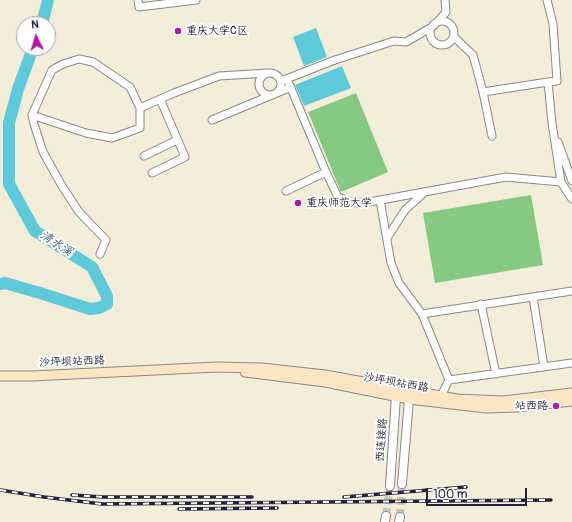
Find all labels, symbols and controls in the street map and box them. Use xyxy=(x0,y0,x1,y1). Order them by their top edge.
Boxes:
north arrow xyxy=(16,16,56,56)
text: N xyxy=(31,18,39,31)
place label: 重庆大学C区 xyxy=(186,24,248,38)
marker: 重庆大学C区 xyxy=(173,26,183,36)
place label: 重庆师范大学 xyxy=(306,196,372,210)
marker: 重庆师范大学 xyxy=(293,198,303,208)
water label: 清水溪 xyxy=(37,228,75,260)
street label: 沙坪坝站西路 xyxy=(39,354,105,370)
street label: 沙坪坝站西路 xyxy=(362,371,430,395)
place label: 站西路 xyxy=(515,399,548,413)
marker: 站西路 xyxy=(551,401,561,411)
street label: 西连接路 xyxy=(374,418,390,462)
scale bar xyxy=(428,480,529,506)
text: 100 m xyxy=(433,487,467,502)

